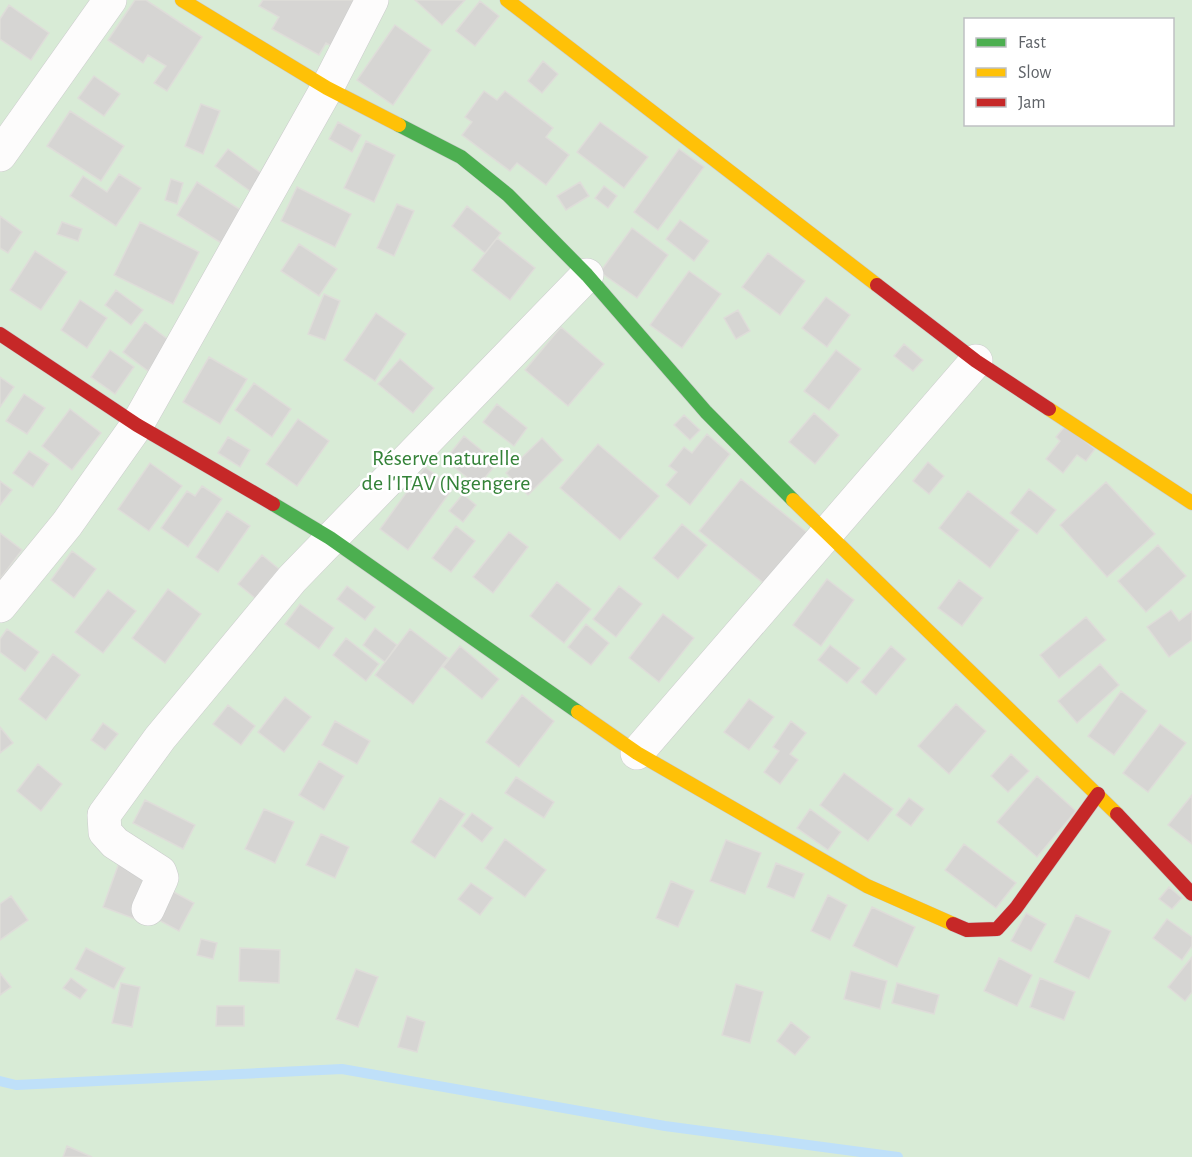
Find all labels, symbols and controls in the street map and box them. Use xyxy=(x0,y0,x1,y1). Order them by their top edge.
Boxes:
legend xyxy=(964,18,1174,126)
text: Fast xyxy=(1018,34,1046,52)
text: Slow xyxy=(1018,64,1051,82)
text: Jam xyxy=(1018,94,1046,112)
park label: Réserve naturelle de l'ITAV (Ngengere xyxy=(362,447,530,494)

